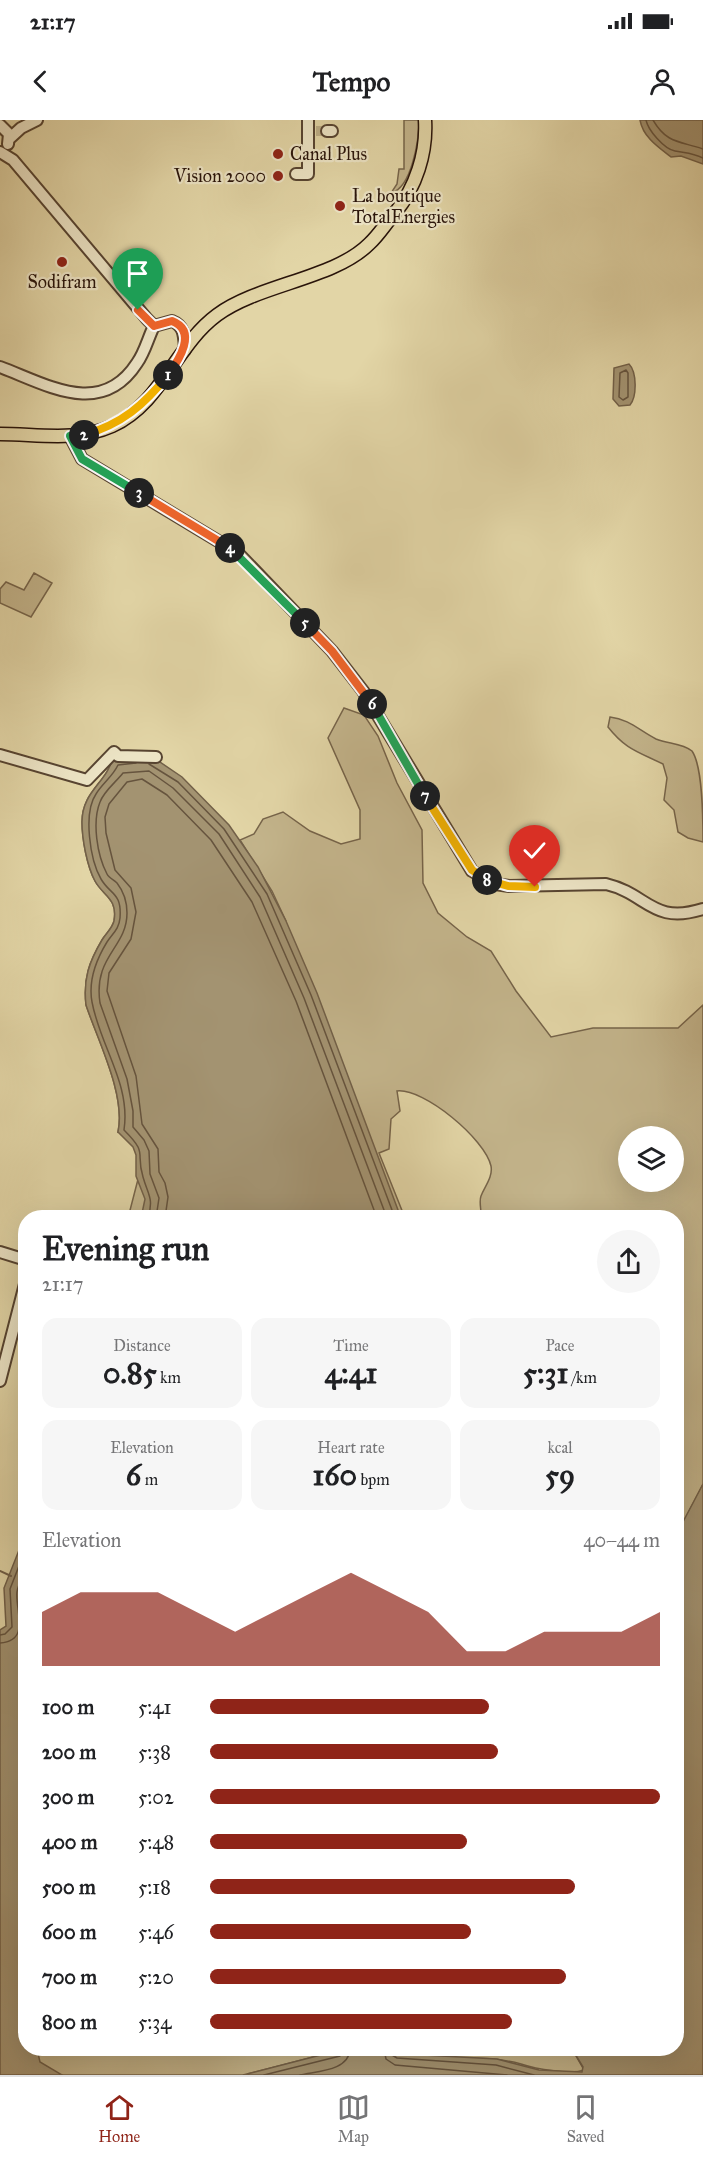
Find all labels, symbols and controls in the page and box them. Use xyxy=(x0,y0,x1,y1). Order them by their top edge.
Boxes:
text: 21:17 xyxy=(30,8,76,35)
icon: back xyxy=(24,65,57,98)
text: Tempo xyxy=(313,65,390,98)
icon: person xyxy=(646,65,679,98)
place label: Canal Plus xyxy=(290,143,367,165)
marker: Canal Plus xyxy=(271,147,285,161)
place label: Vision 2000 xyxy=(173,165,266,187)
marker: Vision 2000 xyxy=(271,169,285,183)
place label: La boutique TotalEnergies xyxy=(352,185,455,229)
marker: La boutique TotalEnergies xyxy=(333,199,347,213)
pin xyxy=(112,248,163,310)
marker: Sodifram xyxy=(55,255,69,269)
icon: arrive xyxy=(121,257,154,290)
place label: Sodifram xyxy=(27,271,97,293)
pin: 1 xyxy=(153,360,183,390)
text: 1 xyxy=(165,365,171,384)
pin: 2 xyxy=(69,420,99,450)
text: 2 xyxy=(80,425,88,444)
pin: 3 xyxy=(124,478,154,508)
text: 3 xyxy=(136,483,142,502)
pin: 4 xyxy=(215,533,245,563)
text: 4 xyxy=(226,538,234,557)
pin: 5 xyxy=(290,608,320,638)
text: 5 xyxy=(301,613,309,632)
pin: 6 xyxy=(357,689,387,719)
text: 6 xyxy=(368,694,376,713)
pin: 7 xyxy=(410,781,440,811)
text: 7 xyxy=(421,786,429,805)
pin xyxy=(509,825,560,887)
icon: check xyxy=(518,834,551,867)
pin: 8 xyxy=(472,865,502,895)
text: 8 xyxy=(483,870,491,889)
map controls xyxy=(618,1126,684,1192)
button: layers xyxy=(618,1126,684,1192)
text: Evening run xyxy=(42,1229,209,1269)
button: share xyxy=(597,1230,660,1293)
text: 21:17 xyxy=(42,1272,83,1296)
text: Distance xyxy=(113,1336,171,1355)
text: Time xyxy=(333,1336,369,1355)
text: Pace xyxy=(545,1336,575,1355)
text: 0.85 xyxy=(103,1355,157,1391)
text: 4:41 xyxy=(325,1355,377,1391)
text: 5:31 xyxy=(523,1355,568,1391)
text: km xyxy=(157,1368,181,1387)
text: /km xyxy=(568,1368,597,1387)
text: Elevation xyxy=(110,1438,174,1457)
text: Heart rate xyxy=(317,1438,385,1457)
text: kcal xyxy=(547,1438,573,1457)
text: 6 xyxy=(126,1457,141,1493)
text: 160 xyxy=(312,1457,357,1493)
text: 59 xyxy=(545,1457,575,1493)
text: m xyxy=(141,1470,158,1489)
text: bpm xyxy=(357,1470,390,1489)
text: Elevation xyxy=(42,1528,121,1552)
text: 40–44 m xyxy=(583,1528,660,1552)
text: 100 m xyxy=(42,1695,94,1719)
text: 5:41 xyxy=(138,1695,171,1719)
text: 200 m xyxy=(42,1740,96,1764)
text: 5:38 xyxy=(138,1740,171,1764)
text: 300 m xyxy=(42,1785,94,1809)
text: 5:02 xyxy=(138,1785,174,1809)
text: 400 m xyxy=(42,1830,98,1854)
text: 5:48 xyxy=(138,1830,174,1854)
text: 500 m xyxy=(42,1875,96,1899)
text: 5:18 xyxy=(138,1875,171,1899)
text: 600 m xyxy=(42,1920,97,1944)
text: 5:46 xyxy=(138,1920,174,1944)
text: 700 m xyxy=(42,1965,97,1989)
text: 5:20 xyxy=(138,1965,174,1989)
text: 800 m xyxy=(42,2010,97,2034)
text: 5:34 xyxy=(138,2010,171,2034)
tab: Home xyxy=(98,2091,140,2146)
tab: Map xyxy=(337,2091,370,2146)
tab: Saved xyxy=(567,2091,605,2146)

